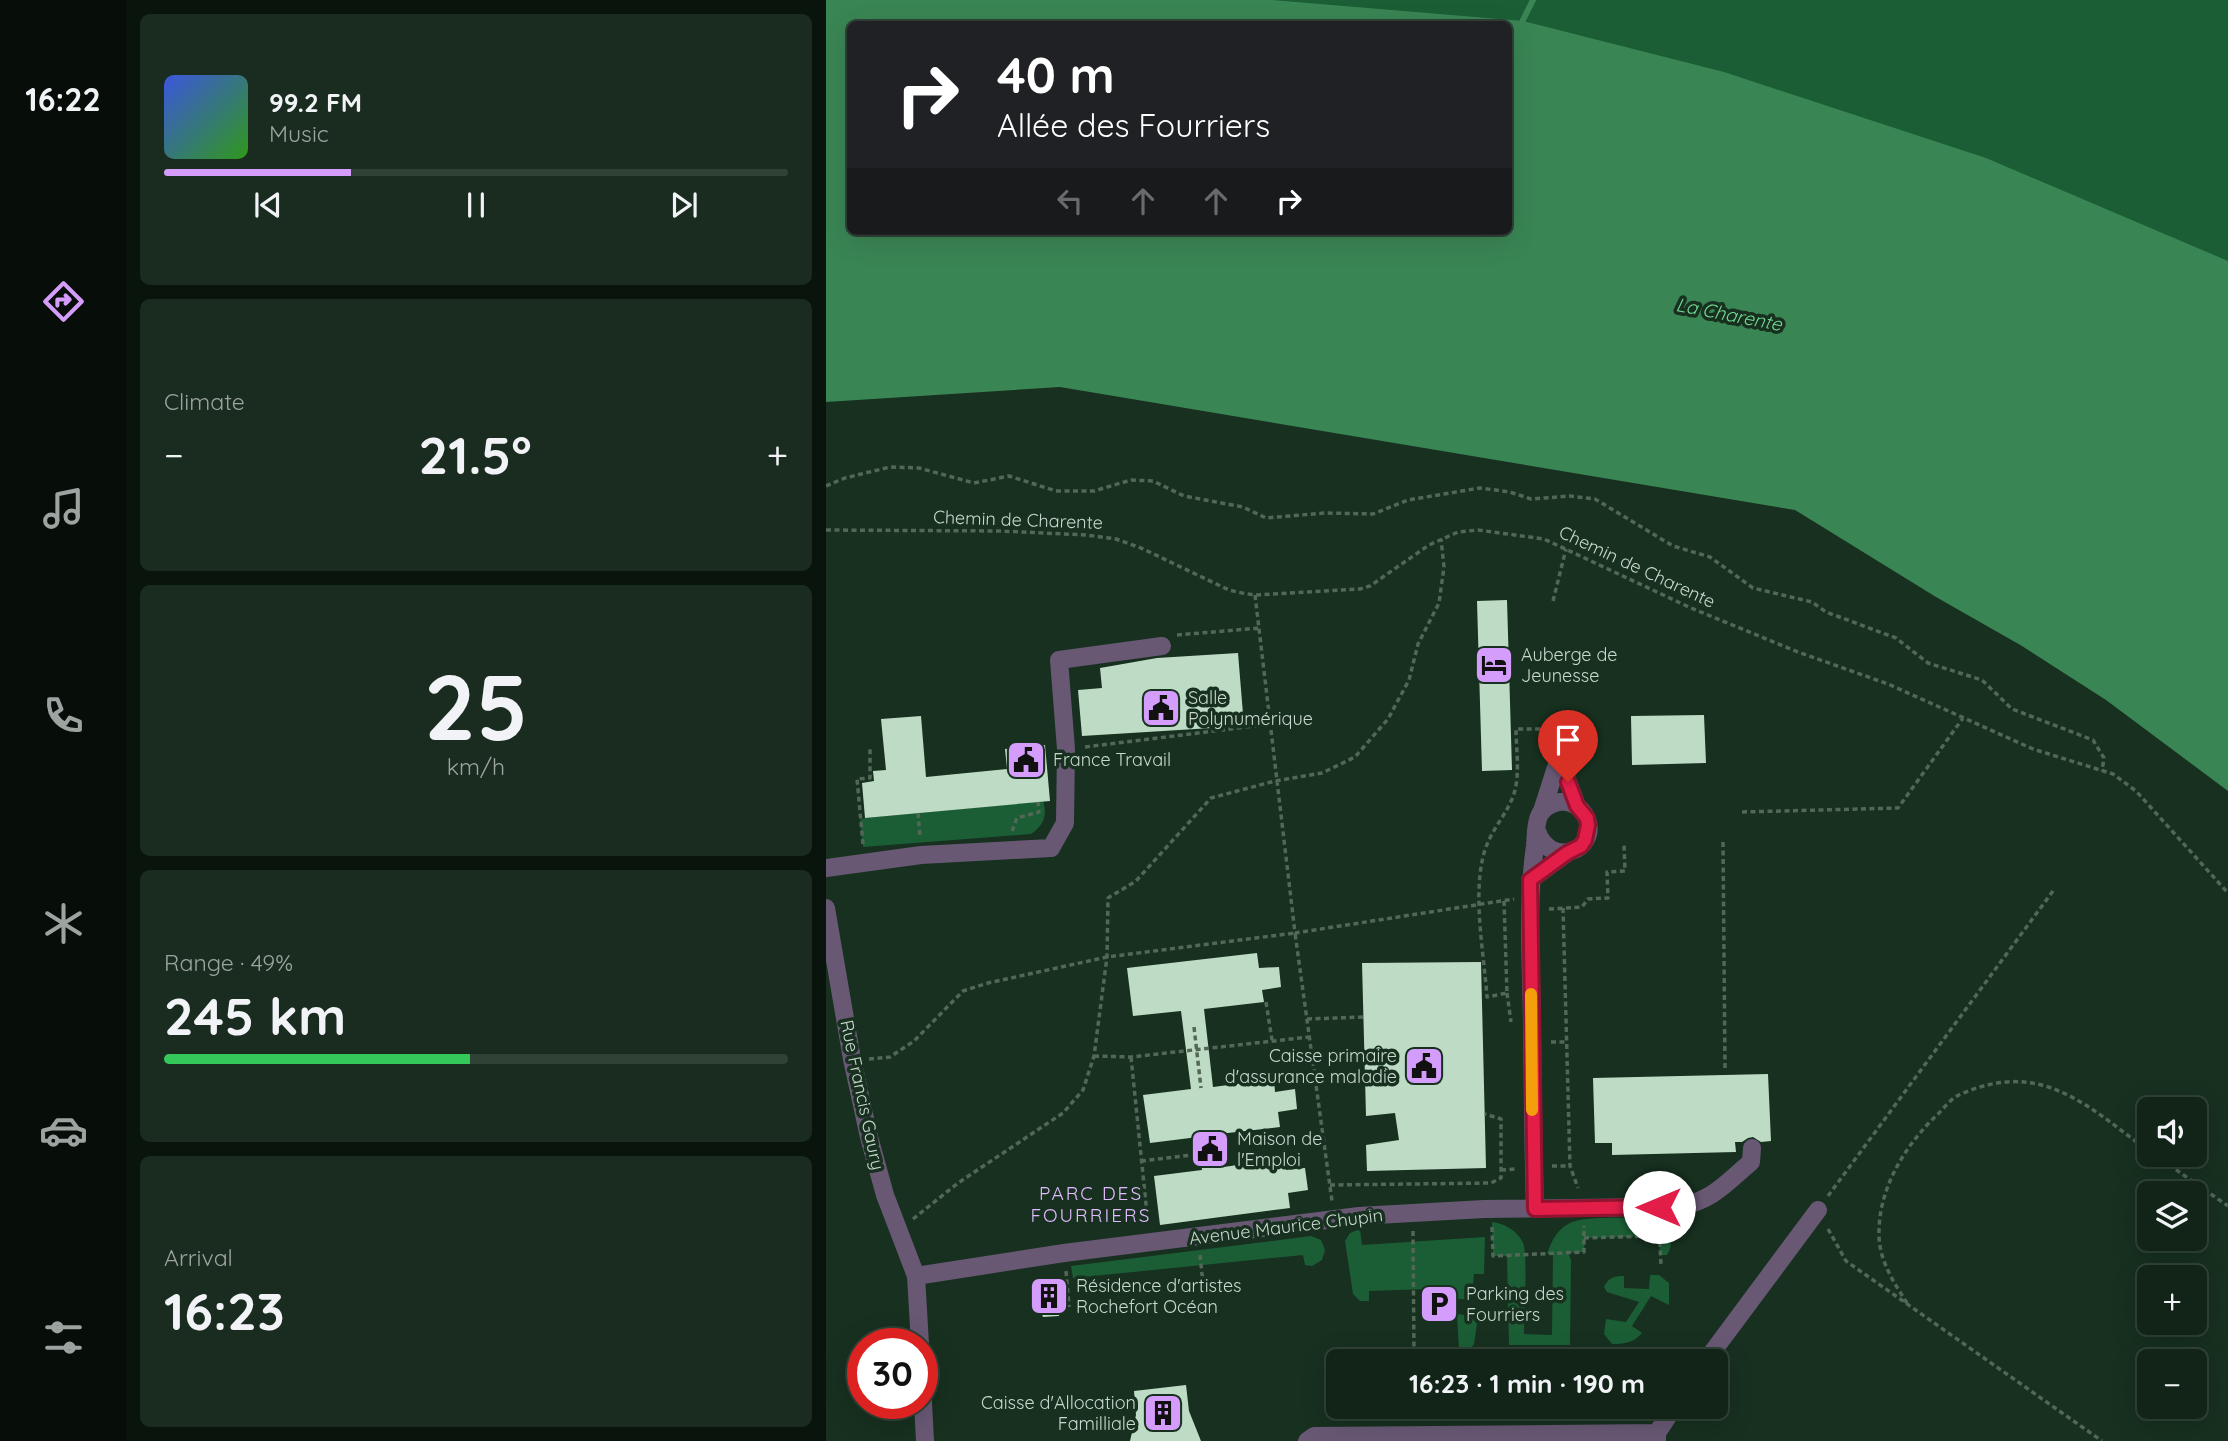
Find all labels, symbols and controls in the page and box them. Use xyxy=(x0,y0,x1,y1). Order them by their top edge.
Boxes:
text: 40 m xyxy=(997,44,1115,105)
icon: right xyxy=(882,49,973,140)
text: 16:22 xyxy=(25,79,101,119)
text: 99.2 FM xyxy=(269,86,362,119)
text: Allée des Fourriers xyxy=(997,105,1270,145)
text: Music xyxy=(269,119,329,148)
icon: left xyxy=(1051,182,1089,220)
icon: ahead xyxy=(1124,182,1162,220)
icon: ahead xyxy=(1197,182,1235,220)
icon: right xyxy=(1270,182,1308,220)
icon: previous xyxy=(249,186,287,224)
icon: pause xyxy=(457,186,495,224)
icon: next xyxy=(665,186,703,224)
icon: directions xyxy=(39,277,88,326)
water label: La Charente xyxy=(1674,292,1785,336)
text: Climate xyxy=(164,387,245,416)
text: 21.5° xyxy=(419,422,532,487)
text: − xyxy=(164,431,184,479)
text: + xyxy=(767,431,788,479)
icon: music xyxy=(39,484,88,533)
street label: Chemin de Charente xyxy=(933,505,1103,534)
street label: Chemin de Charente xyxy=(1555,520,1719,613)
place label: Auberge de Jeunesse xyxy=(1521,643,1617,687)
hotel icon: Auberge de Jeunesse xyxy=(1473,644,1515,686)
text: 25 xyxy=(424,649,528,763)
place label: Salle Polynumérique xyxy=(1188,686,1313,730)
public building icon: Salle Polynumérique xyxy=(1140,687,1182,729)
icon: phone xyxy=(39,691,88,740)
pin xyxy=(1538,710,1598,782)
icon: arrive xyxy=(1549,721,1587,759)
public building icon: France Travail xyxy=(1005,739,1047,781)
place label: France Travail xyxy=(1053,748,1171,771)
text: km/h xyxy=(447,752,505,781)
icon: climate xyxy=(39,899,88,948)
text: Range · 49% xyxy=(164,948,293,977)
text: 245 km xyxy=(164,983,346,1048)
street label: Rue Francis Gaury xyxy=(835,1018,890,1172)
place label: Caisse primaire d'assurance maladie xyxy=(1225,1044,1397,1088)
public building icon: Caisse primaire d'assurance maladie xyxy=(1403,1045,1445,1087)
map controls xyxy=(2137,1097,2207,1419)
button: sound xyxy=(2137,1097,2207,1167)
icon: car xyxy=(39,1106,88,1155)
place label: Maison de l'Emploi xyxy=(1237,1127,1322,1171)
public building icon: Maison de l'Emploi xyxy=(1189,1128,1231,1170)
position arrow xyxy=(1622,1170,1696,1244)
district label: PARC DES FOURRIERS xyxy=(1030,1181,1152,1227)
button: layers xyxy=(2137,1181,2207,1251)
street label: Avenue Maurice Chupin xyxy=(1188,1203,1384,1250)
text: Arrival xyxy=(164,1243,233,1272)
button: + xyxy=(2137,1265,2207,1335)
place label: Résidence d'artistes Rochefort Océan xyxy=(1076,1274,1242,1318)
building icon: Résidence d'artistes Rochefort Océan xyxy=(1028,1275,1070,1317)
text: 16:23 xyxy=(164,1278,285,1343)
place label: Parking des Fourriers xyxy=(1466,1282,1564,1326)
parking icon: Parking des Fourriers xyxy=(1418,1283,1460,1325)
icon: filters xyxy=(39,1313,88,1362)
speed limit sign: 30 xyxy=(847,1328,938,1419)
button: − xyxy=(2137,1349,2207,1419)
text: 16:23 · 1 min · 190 m xyxy=(1409,1367,1645,1400)
place label: Caisse d'Allocation Familliale xyxy=(981,1391,1136,1435)
building icon: Caisse d'Allocation Familliale xyxy=(1142,1392,1184,1434)

